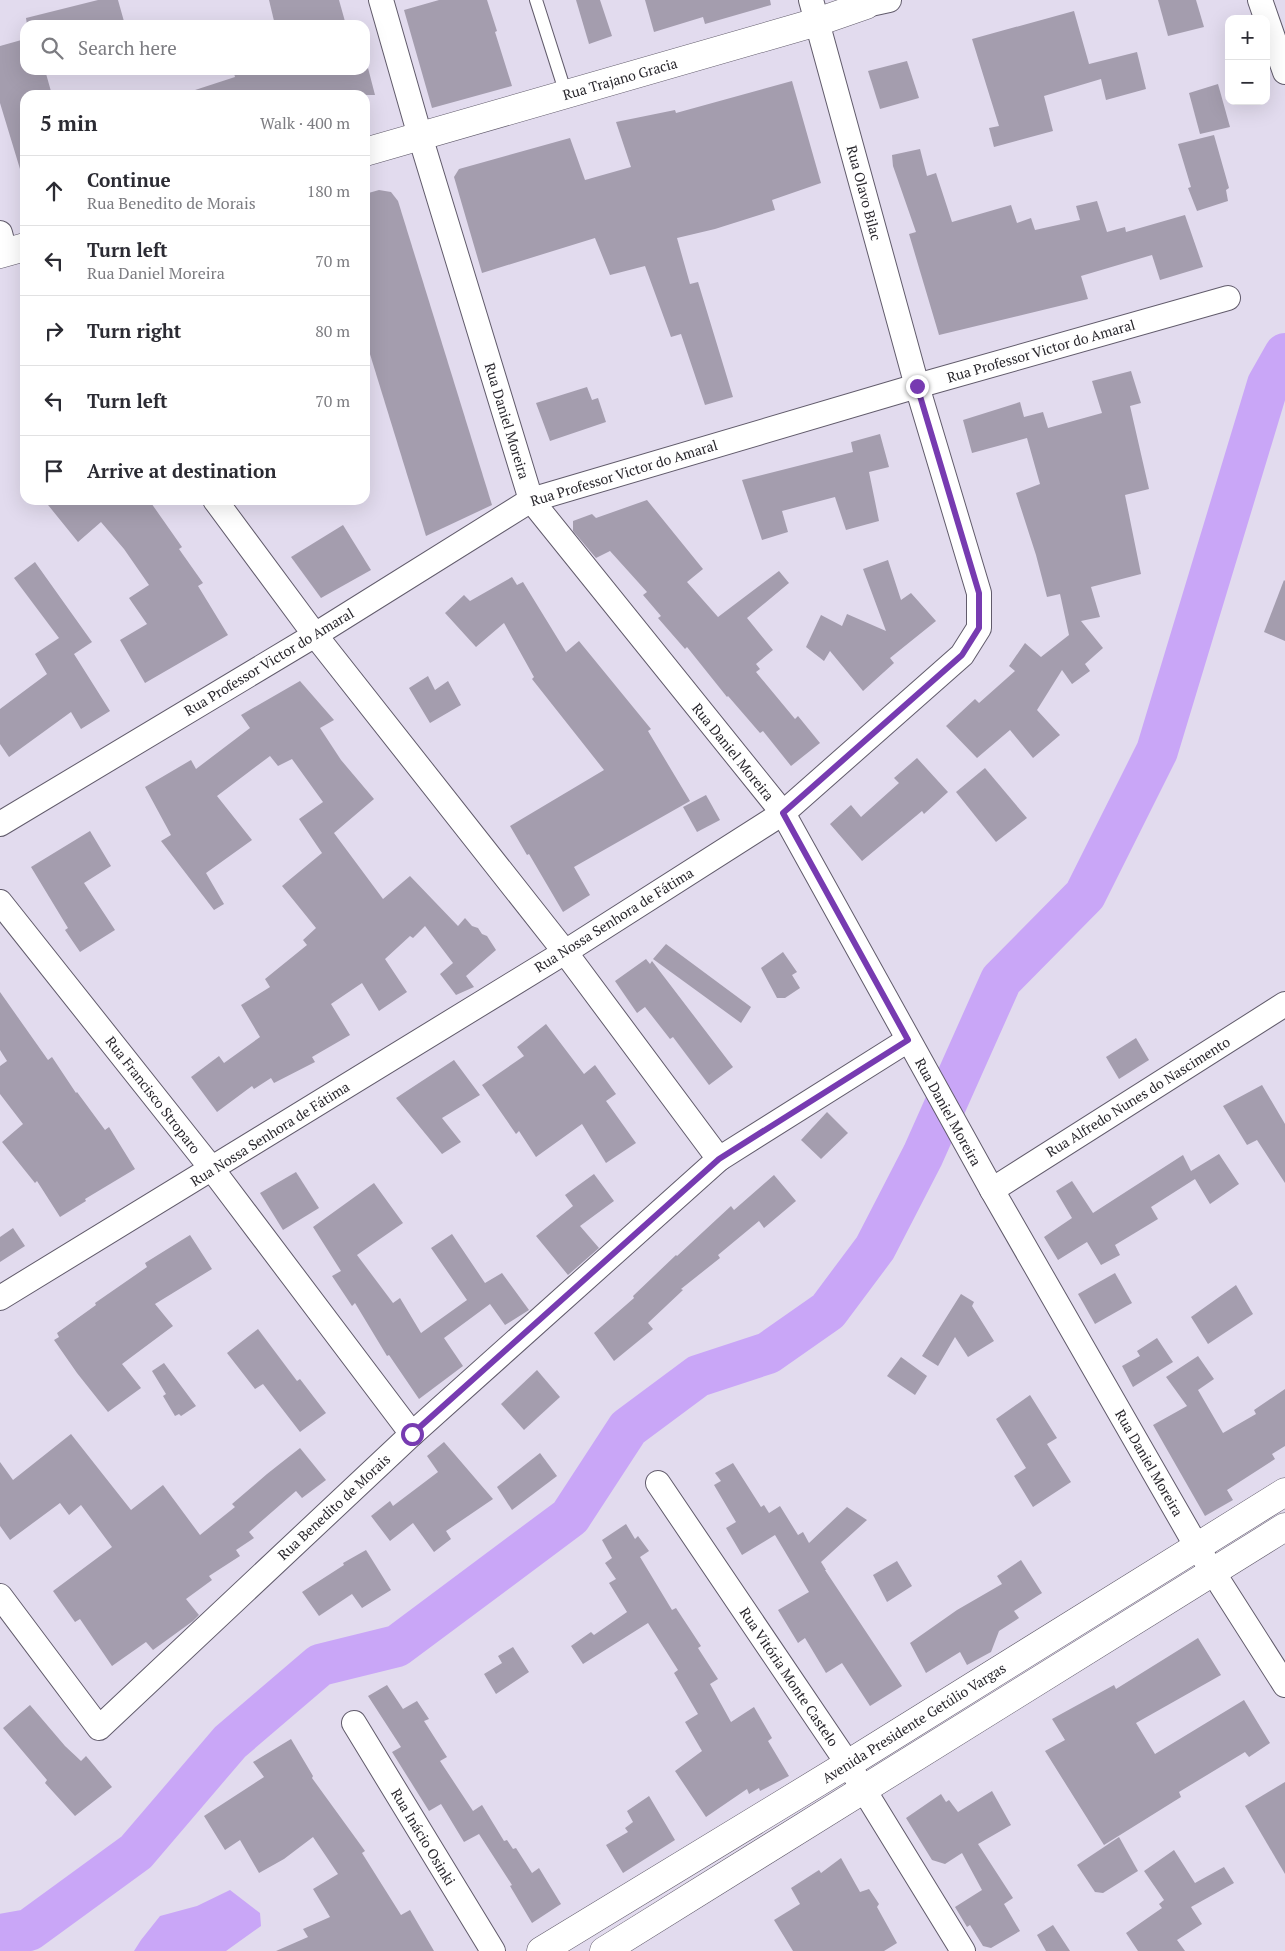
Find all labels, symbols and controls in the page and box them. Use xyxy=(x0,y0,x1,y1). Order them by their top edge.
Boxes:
map controls xyxy=(1225,15,1270,105)
button: + xyxy=(1225,15,1270,60)
search box xyxy=(20,20,370,75)
icon: search xyxy=(38,34,66,62)
text: Search here xyxy=(78,35,177,60)
street label: Rua Trajano Gracia xyxy=(560,53,679,104)
button: − xyxy=(1225,60,1270,105)
text: 5 min xyxy=(40,109,97,137)
text: Walk · 400 m xyxy=(260,112,350,134)
street label: Rua Olavo Bilac xyxy=(843,143,886,243)
text: Continue xyxy=(87,167,171,192)
icon: ahead xyxy=(40,177,68,205)
text: 180 m xyxy=(307,180,350,202)
text: Rua Benedito de Morais xyxy=(87,192,256,214)
text: Turn left xyxy=(87,237,168,262)
icon: left xyxy=(40,247,68,275)
text: 70 m xyxy=(315,250,350,272)
text: Rua Daniel Moreira xyxy=(87,262,225,284)
street label: Rua Professor Victor do Amaral xyxy=(945,315,1137,386)
icon: right xyxy=(40,317,68,345)
text: Turn right xyxy=(87,318,181,343)
text: 80 m xyxy=(315,320,350,342)
street label: Rua Daniel Moreira xyxy=(481,360,534,481)
route end xyxy=(906,375,929,398)
icon: left xyxy=(40,387,68,415)
text: Turn left xyxy=(87,388,168,413)
text: 70 m xyxy=(315,390,350,412)
street label: Rua Professor Victor do Amaral xyxy=(528,435,720,510)
icon: arrive xyxy=(40,457,68,485)
text: Arrive at destination xyxy=(87,458,276,483)
street label: Rua Professor Victor do Amaral xyxy=(180,603,357,720)
street label: Rua Daniel Moreira xyxy=(688,699,779,805)
street label: Rua Nossa Senhora de Fátima xyxy=(531,863,697,976)
street label: Rua Francisco Stroparo xyxy=(102,1032,205,1157)
street label: Rua Alfredo Nunes do Nascimento xyxy=(1042,1032,1234,1161)
street label: Rua Daniel Moreira xyxy=(911,1054,986,1169)
street label: Rua Nossa Senhora de Fátima xyxy=(187,1077,353,1190)
street label: Rua Daniel Moreira xyxy=(1111,1406,1188,1520)
route start xyxy=(401,1423,424,1446)
street label: Rua Benedito de Morais xyxy=(273,1449,394,1564)
street label: Rua Vitória Monte Castelo xyxy=(736,1603,843,1750)
street label: Avenida Presidente Getúlio Vargas xyxy=(818,1658,1009,1787)
street label: Rua Inácio Osinki xyxy=(387,1785,460,1889)

